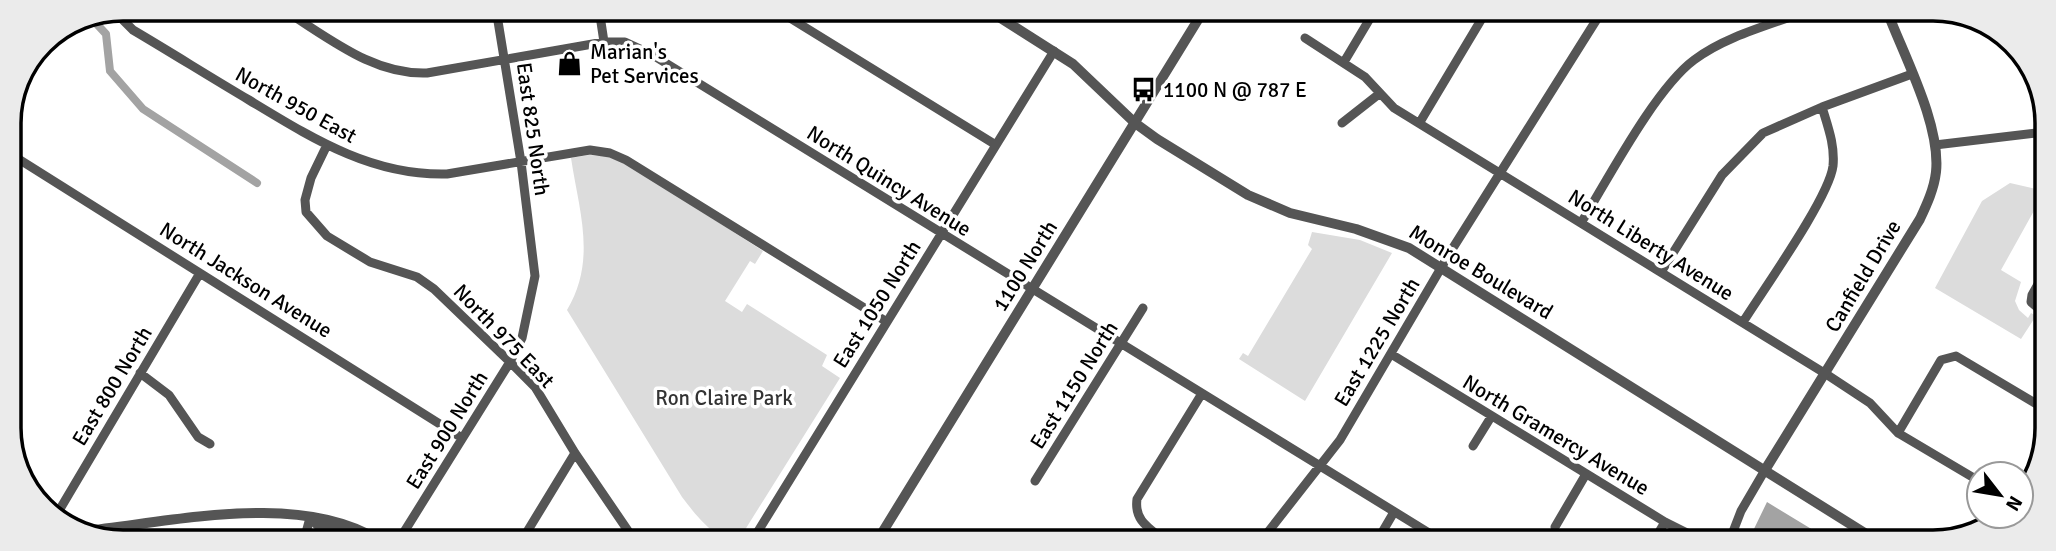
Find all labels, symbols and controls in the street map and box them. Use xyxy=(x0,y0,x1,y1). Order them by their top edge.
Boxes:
place label: Marian's Pet Services xyxy=(590,39,699,89)
shop icon: Marian's Pet Services xyxy=(556,50,584,78)
street label: North 950 East xyxy=(231,61,361,149)
street label: East 825 North xyxy=(511,61,555,197)
bus stop icon: 1100 N @ 787 E xyxy=(1129,76,1157,104)
place label: 1100 N @ 787 E xyxy=(1163,77,1307,103)
street label: North Quincy Avenue xyxy=(802,120,976,242)
street label: North Liberty Avenue xyxy=(1563,184,1739,306)
street label: Canfield Drive xyxy=(1819,215,1907,337)
street label: North Jackson Avenue xyxy=(155,216,337,344)
street label: 1100 North xyxy=(987,216,1063,316)
street label: Monroe Boulevard xyxy=(1404,219,1558,325)
street label: East 1050 North xyxy=(827,235,927,373)
street label: East 1225 North xyxy=(1328,273,1426,411)
street label: North 975 East xyxy=(448,279,560,393)
street label: East 1150 North xyxy=(1024,316,1124,454)
street label: East 800 North xyxy=(66,322,158,450)
street label: East 900 North xyxy=(400,366,494,494)
street label: North Gramercy Avenue xyxy=(1458,369,1654,501)
park label: Ron Claire Park xyxy=(655,385,793,411)
north arrow xyxy=(1965,460,2035,530)
text: N xyxy=(2000,491,2027,515)

